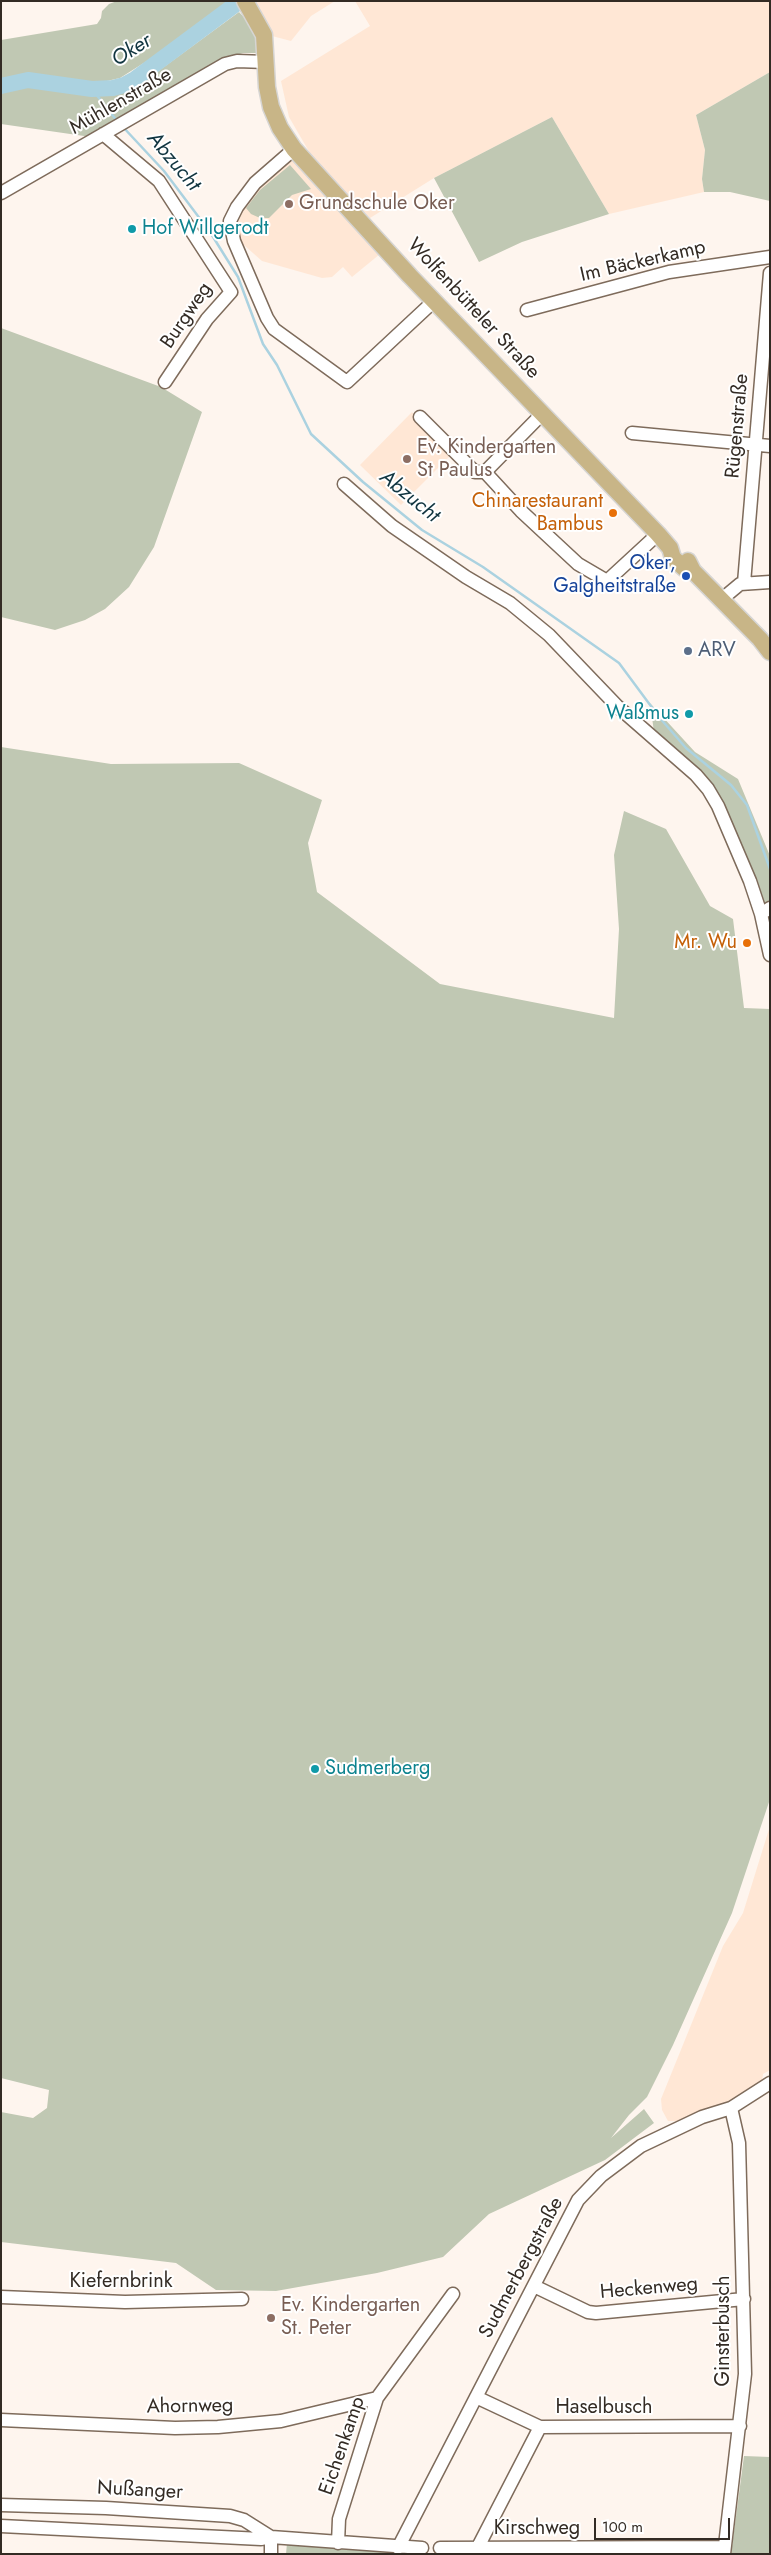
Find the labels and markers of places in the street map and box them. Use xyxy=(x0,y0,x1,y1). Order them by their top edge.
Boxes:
place label: Grundschule Oker xyxy=(299,192,455,216)
marker: Grundschule Oker xyxy=(283,198,295,210)
place label: Hof Willgerodt xyxy=(142,217,269,241)
marker: Hof Willgerodt xyxy=(126,223,138,235)
place label: Ev. Kindergarten St Paulus xyxy=(417,436,556,483)
marker: Ev. Kindergarten St Paulus xyxy=(401,453,413,465)
place label: Chinarestaurant Bambus xyxy=(472,490,603,537)
marker: Chinarestaurant Bambus xyxy=(607,507,619,519)
place label: Oker, Galgheitstraße xyxy=(553,552,676,599)
marker: Oker, Galgheitstraße xyxy=(680,570,692,582)
place label: ARV xyxy=(698,639,736,663)
marker: ARV xyxy=(682,645,694,657)
place label: Waßmus xyxy=(606,702,679,726)
marker: Waßmus xyxy=(683,708,695,720)
place label: Mr. Wu xyxy=(674,931,737,955)
marker: Mr. Wu xyxy=(741,937,753,949)
place label: Sudmerberg xyxy=(325,1757,430,1781)
marker: Sudmerberg xyxy=(309,1763,321,1775)
place label: Ev. Kindergarten St. Peter xyxy=(281,2294,420,2341)
marker: Ev. Kindergarten St. Peter xyxy=(265,2312,277,2324)

